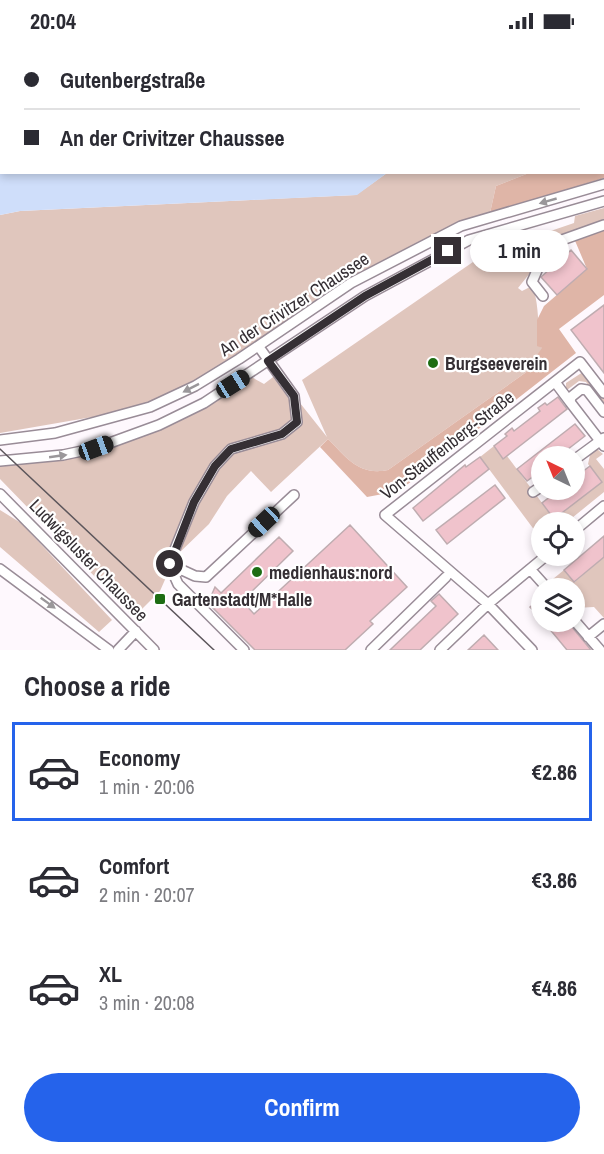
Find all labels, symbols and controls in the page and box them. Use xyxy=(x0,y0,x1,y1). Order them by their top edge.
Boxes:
text: 20:04 xyxy=(30,6,76,36)
text: Gutenbergstraße xyxy=(60,65,205,95)
text: An der Crivitzer Chaussee xyxy=(60,123,285,153)
one-way arrow xyxy=(539,197,557,206)
callout: 1 min xyxy=(469,230,568,272)
route end xyxy=(434,237,461,264)
text: 1 min xyxy=(498,237,541,264)
street label: An der Crivitzer Chaussee xyxy=(213,246,374,362)
place label: Burgseeverein xyxy=(445,351,548,376)
marker: Burgseeverein xyxy=(426,356,440,370)
car xyxy=(213,367,253,401)
one-way arrow xyxy=(182,383,199,393)
street label: Von-Stauffenberg-Straße xyxy=(375,385,519,505)
car xyxy=(76,433,116,463)
north arrow xyxy=(531,446,585,500)
map controls xyxy=(531,446,585,632)
one-way arrow xyxy=(49,451,68,460)
street label: Ludwigsluster Chaussee xyxy=(24,493,154,627)
car xyxy=(245,503,283,541)
button: locate xyxy=(531,512,585,566)
route start xyxy=(156,550,183,577)
place label: medienhaus:nord xyxy=(269,560,393,585)
marker: medienhaus:nord xyxy=(250,565,264,579)
button: layers xyxy=(531,578,585,632)
place label: Gartenstadt/M*Halle xyxy=(172,587,312,612)
marker: Gartenstadt/M*Halle xyxy=(153,592,167,606)
one-way arrow xyxy=(39,597,55,609)
text: Choose a ride xyxy=(24,668,170,704)
text: Economy xyxy=(99,743,180,773)
icon: car xyxy=(27,745,81,799)
text: €2.86 xyxy=(532,757,577,787)
text: 1 min · 20:06 xyxy=(99,773,195,800)
text: Comfort xyxy=(99,851,169,881)
icon: car xyxy=(27,853,81,907)
text: €3.86 xyxy=(532,865,577,895)
text: 2 min · 20:07 xyxy=(99,881,195,908)
text: XL xyxy=(99,959,122,989)
icon: car xyxy=(27,961,81,1015)
text: €4.86 xyxy=(532,973,577,1003)
text: 3 min · 20:08 xyxy=(99,989,195,1016)
button: Confirm xyxy=(24,1073,580,1142)

